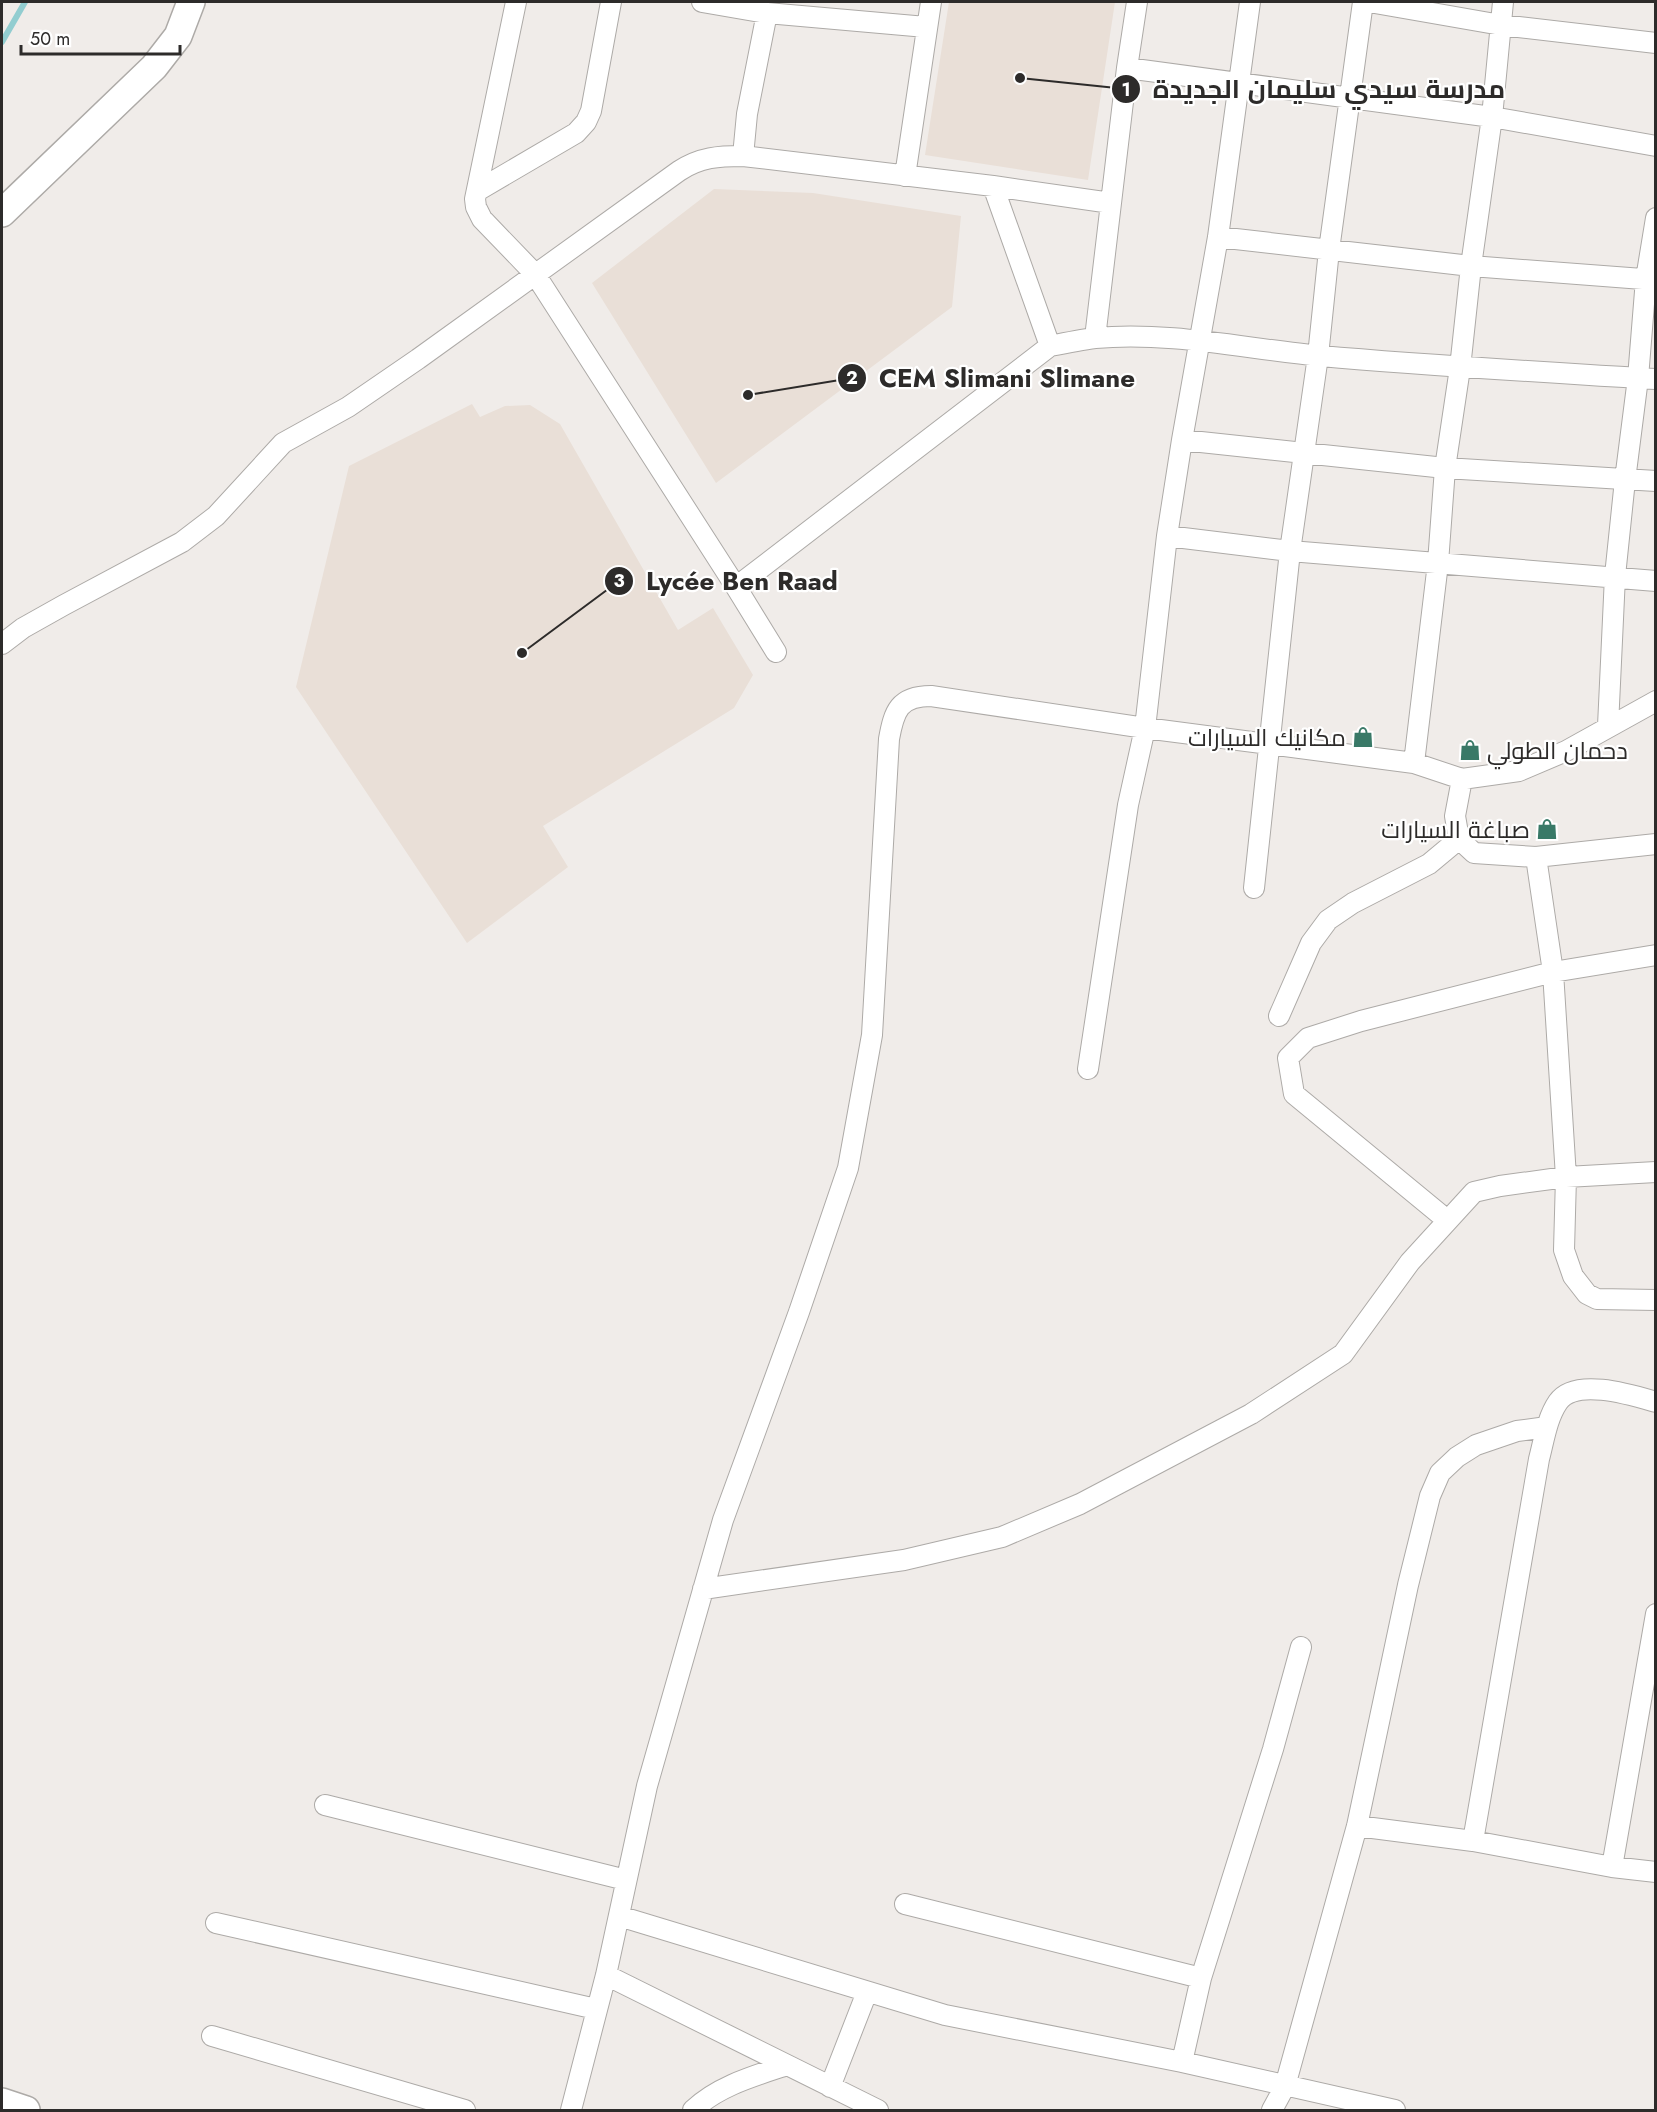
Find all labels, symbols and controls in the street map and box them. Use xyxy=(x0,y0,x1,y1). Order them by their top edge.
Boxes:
scale bar xyxy=(21,18,180,56)
text: 50 m xyxy=(30,26,70,52)
callout: مدرسة سيدي سليمان الجديدة xyxy=(1111,67,1517,111)
text: مدرسة سيدي سليمان الجديدة xyxy=(1153,70,1505,110)
text: 1 xyxy=(1121,77,1131,103)
callout: CEM Slimani Slimane xyxy=(837,356,1147,400)
text: CEM Slimani Slimane xyxy=(879,359,1135,397)
text: 2 xyxy=(846,365,858,391)
callout: Lycée Ben Raad xyxy=(604,559,850,603)
text: Lycée Ben Raad xyxy=(646,562,838,600)
text: 3 xyxy=(613,568,625,594)
place label: مكانيك السيارات xyxy=(1188,720,1346,755)
shop icon: مكانيك السيارات xyxy=(1351,725,1375,749)
place label: دحمان الطولي xyxy=(1487,733,1628,770)
shop icon: دحمان الطولي xyxy=(1458,738,1482,762)
place label: صباغة السيارات xyxy=(1381,812,1530,847)
shop icon: صباغة السيارات xyxy=(1535,817,1559,841)

